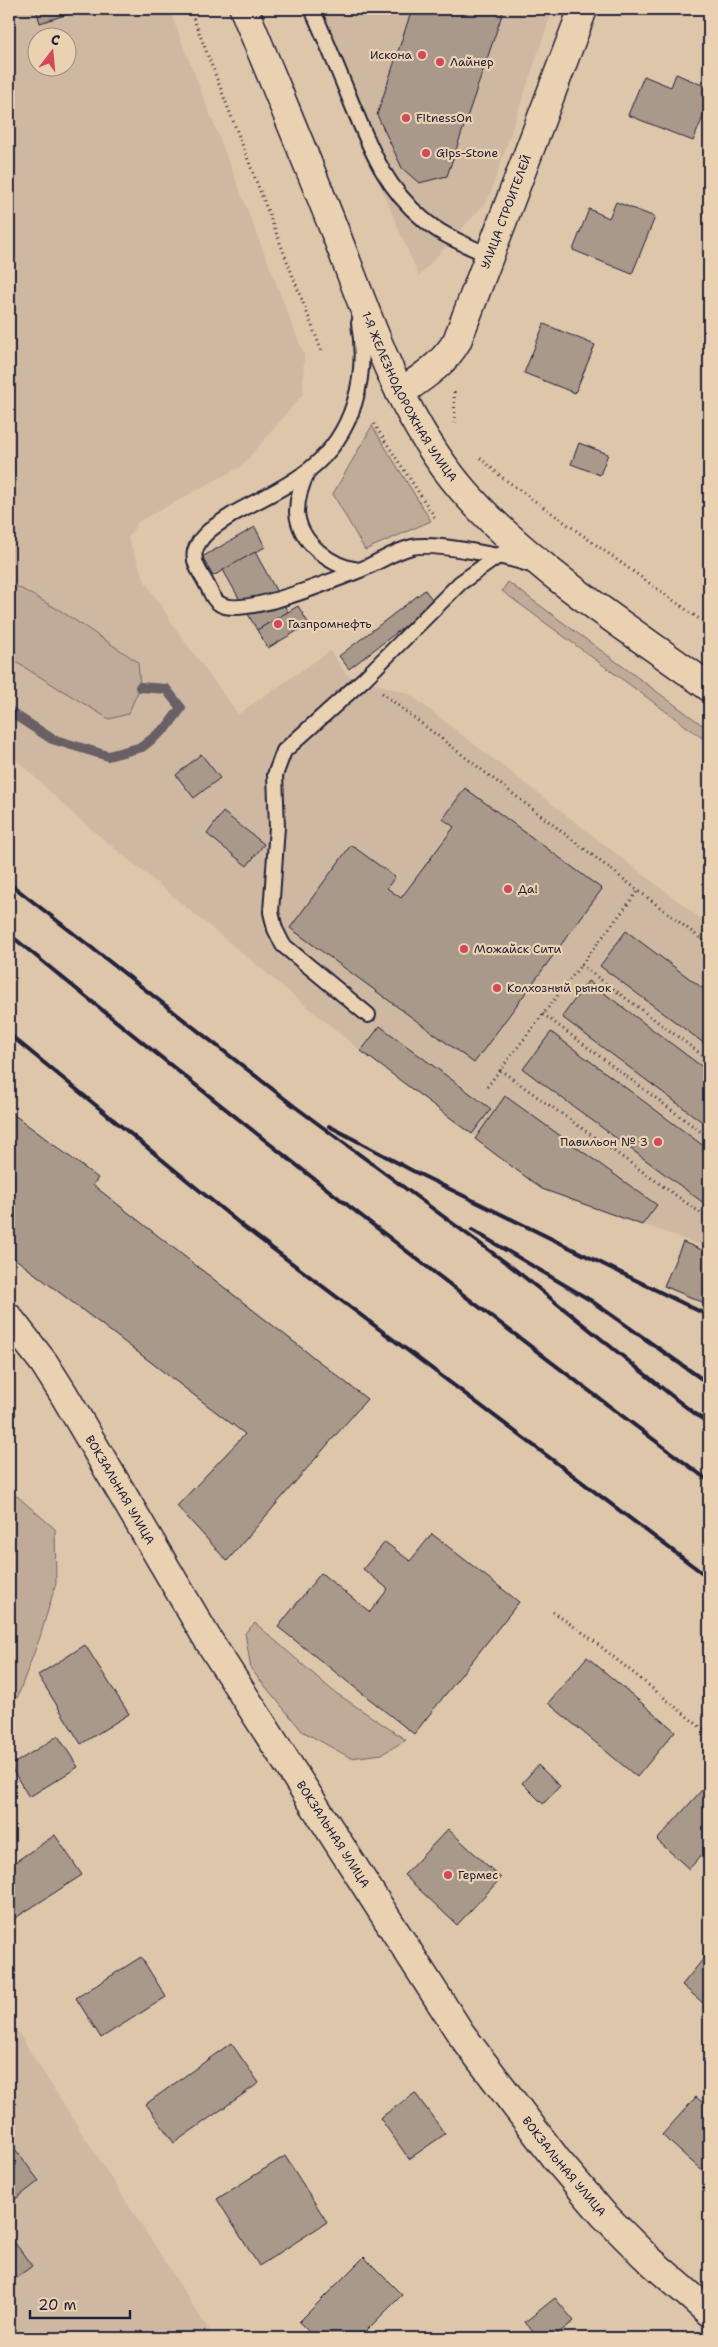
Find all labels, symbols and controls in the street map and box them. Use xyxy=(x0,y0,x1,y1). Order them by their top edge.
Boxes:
north arrow xyxy=(28,28,78,78)
text: С xyxy=(49,30,62,49)
place label: Искона xyxy=(370,47,413,63)
marker: Искона xyxy=(416,49,428,61)
place label: Лайнер xyxy=(450,54,494,70)
marker: Лайнер xyxy=(434,56,446,68)
place label: FitnessOn xyxy=(416,110,472,126)
marker: FitnessOn xyxy=(400,112,412,124)
place label: Gips-Stone xyxy=(436,145,498,161)
marker: Gips-Stone xyxy=(420,147,432,159)
street label: УЛИЦА СТРОИТЕЛЕЙ xyxy=(477,152,535,271)
street label: 1-Я ЖЕЛЕЗНОДОРОЖНАЯ УЛИЦА xyxy=(358,309,461,485)
place label: Газпромнефть xyxy=(288,616,372,632)
marker: Газпромнефть xyxy=(272,618,284,630)
place label: Да! xyxy=(518,881,538,897)
marker: Да! xyxy=(502,883,514,895)
place label: Можайск Сити xyxy=(474,941,561,957)
marker: Можайск Сити xyxy=(458,943,470,955)
place label: Колхозный рынок xyxy=(507,980,612,996)
marker: Колхозный рынок xyxy=(491,982,503,994)
place label: Павильон № 3 xyxy=(560,1134,648,1150)
marker: Павильон № 3 xyxy=(652,1136,664,1148)
street label: ВОКЗАЛЬНАЯ УЛИЦА xyxy=(82,1432,159,1548)
street label: ВОКЗАЛЬНАЯ УЛИЦА xyxy=(293,1778,373,1891)
place label: Гермес xyxy=(458,1867,498,1883)
marker: Гермес xyxy=(442,1869,454,1881)
street label: ВОКЗАЛЬНАЯ УЛИЦА xyxy=(519,2113,610,2220)
scale bar xyxy=(30,2287,130,2319)
text: 20 m xyxy=(38,2295,77,2315)

